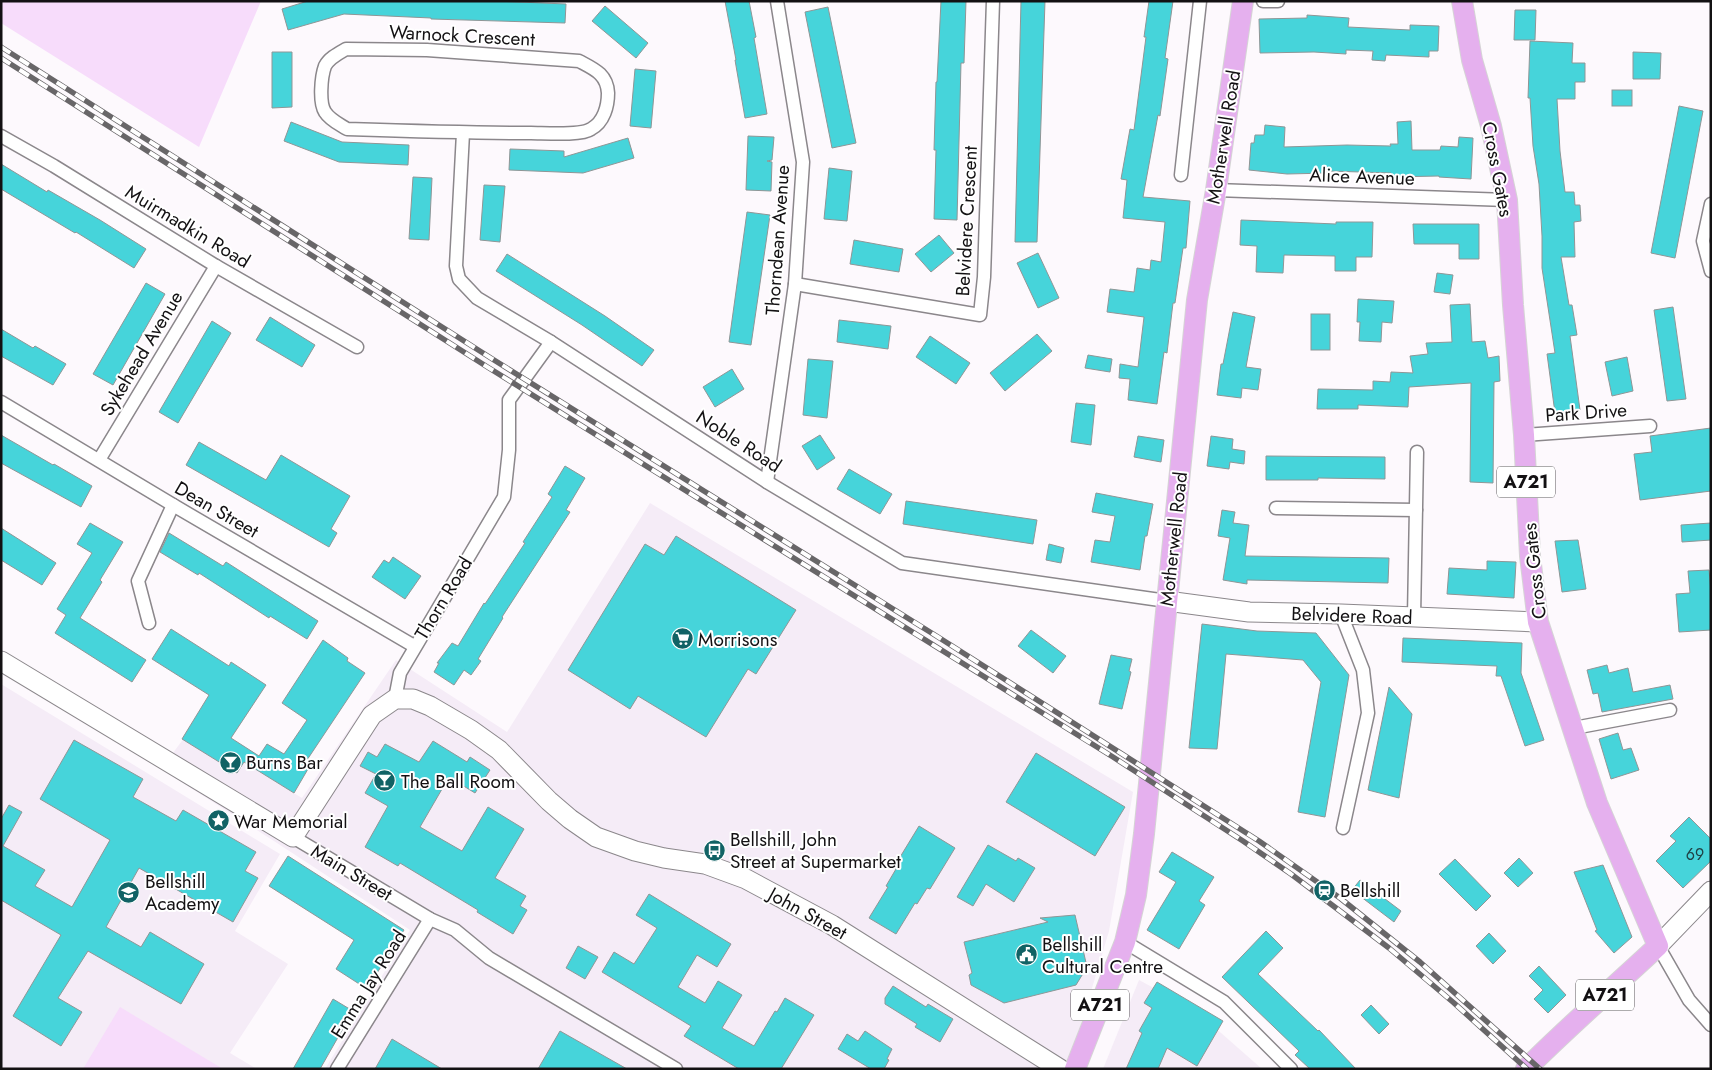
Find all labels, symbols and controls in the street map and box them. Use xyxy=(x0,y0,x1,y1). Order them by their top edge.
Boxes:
street label: Warnock Crescent xyxy=(388,18,536,53)
street label: Motherwell Road xyxy=(1200,68,1247,206)
street label: Cross Gates xyxy=(1475,119,1520,219)
street label: Belvidere Crescent xyxy=(949,145,984,297)
street label: Alice Avenue xyxy=(1309,161,1415,192)
street label: Thorndean Avenue xyxy=(759,164,796,316)
street label: Muirmadkin Road xyxy=(120,178,255,274)
street label: Sykehead Avenue xyxy=(93,286,189,421)
street label: Park Drive xyxy=(1544,396,1628,429)
street label: Noble Road xyxy=(691,404,787,479)
road number: A721 xyxy=(1497,467,1555,498)
street label: Motherwell Road xyxy=(1153,471,1194,608)
street label: Dean Street xyxy=(170,475,264,545)
street label: Cross Gates xyxy=(1516,521,1553,620)
street label: Thorn Road xyxy=(408,552,479,645)
street label: Belvidere Road xyxy=(1291,600,1413,631)
place label: Morrisons xyxy=(698,626,778,653)
supermarket icon: Morrisons xyxy=(670,627,694,651)
place label: Burns Bar xyxy=(246,749,323,776)
bar icon: Burns Bar xyxy=(218,750,242,774)
place label: The Ball Room xyxy=(401,768,516,795)
bar icon: The Ball Room xyxy=(373,769,397,793)
place label: War Memorial xyxy=(234,808,348,835)
place icon: War Memorial xyxy=(206,809,230,833)
place label: Bellshill, John Street at Supermarket xyxy=(730,826,901,875)
street label: Main Street xyxy=(306,838,398,908)
bus stop icon: Bellshill, John Street at Supermarket xyxy=(702,838,726,862)
house number: 69 xyxy=(1686,843,1704,866)
place label: Bellshill Academy xyxy=(145,868,220,917)
place label: Bellshill xyxy=(1340,877,1400,904)
station icon: Bellshill xyxy=(1312,878,1336,902)
street label: John Street xyxy=(761,879,852,946)
school or university icon: Bellshill Academy xyxy=(117,880,141,904)
street label: Emma Jay Road xyxy=(324,925,413,1044)
place label: Bellshill Cultural Centre xyxy=(1042,931,1163,980)
public building icon: Bellshill Cultural Centre xyxy=(1014,943,1038,967)
road number: A721 xyxy=(1576,980,1634,1010)
road number: A721 xyxy=(1071,990,1129,1020)

